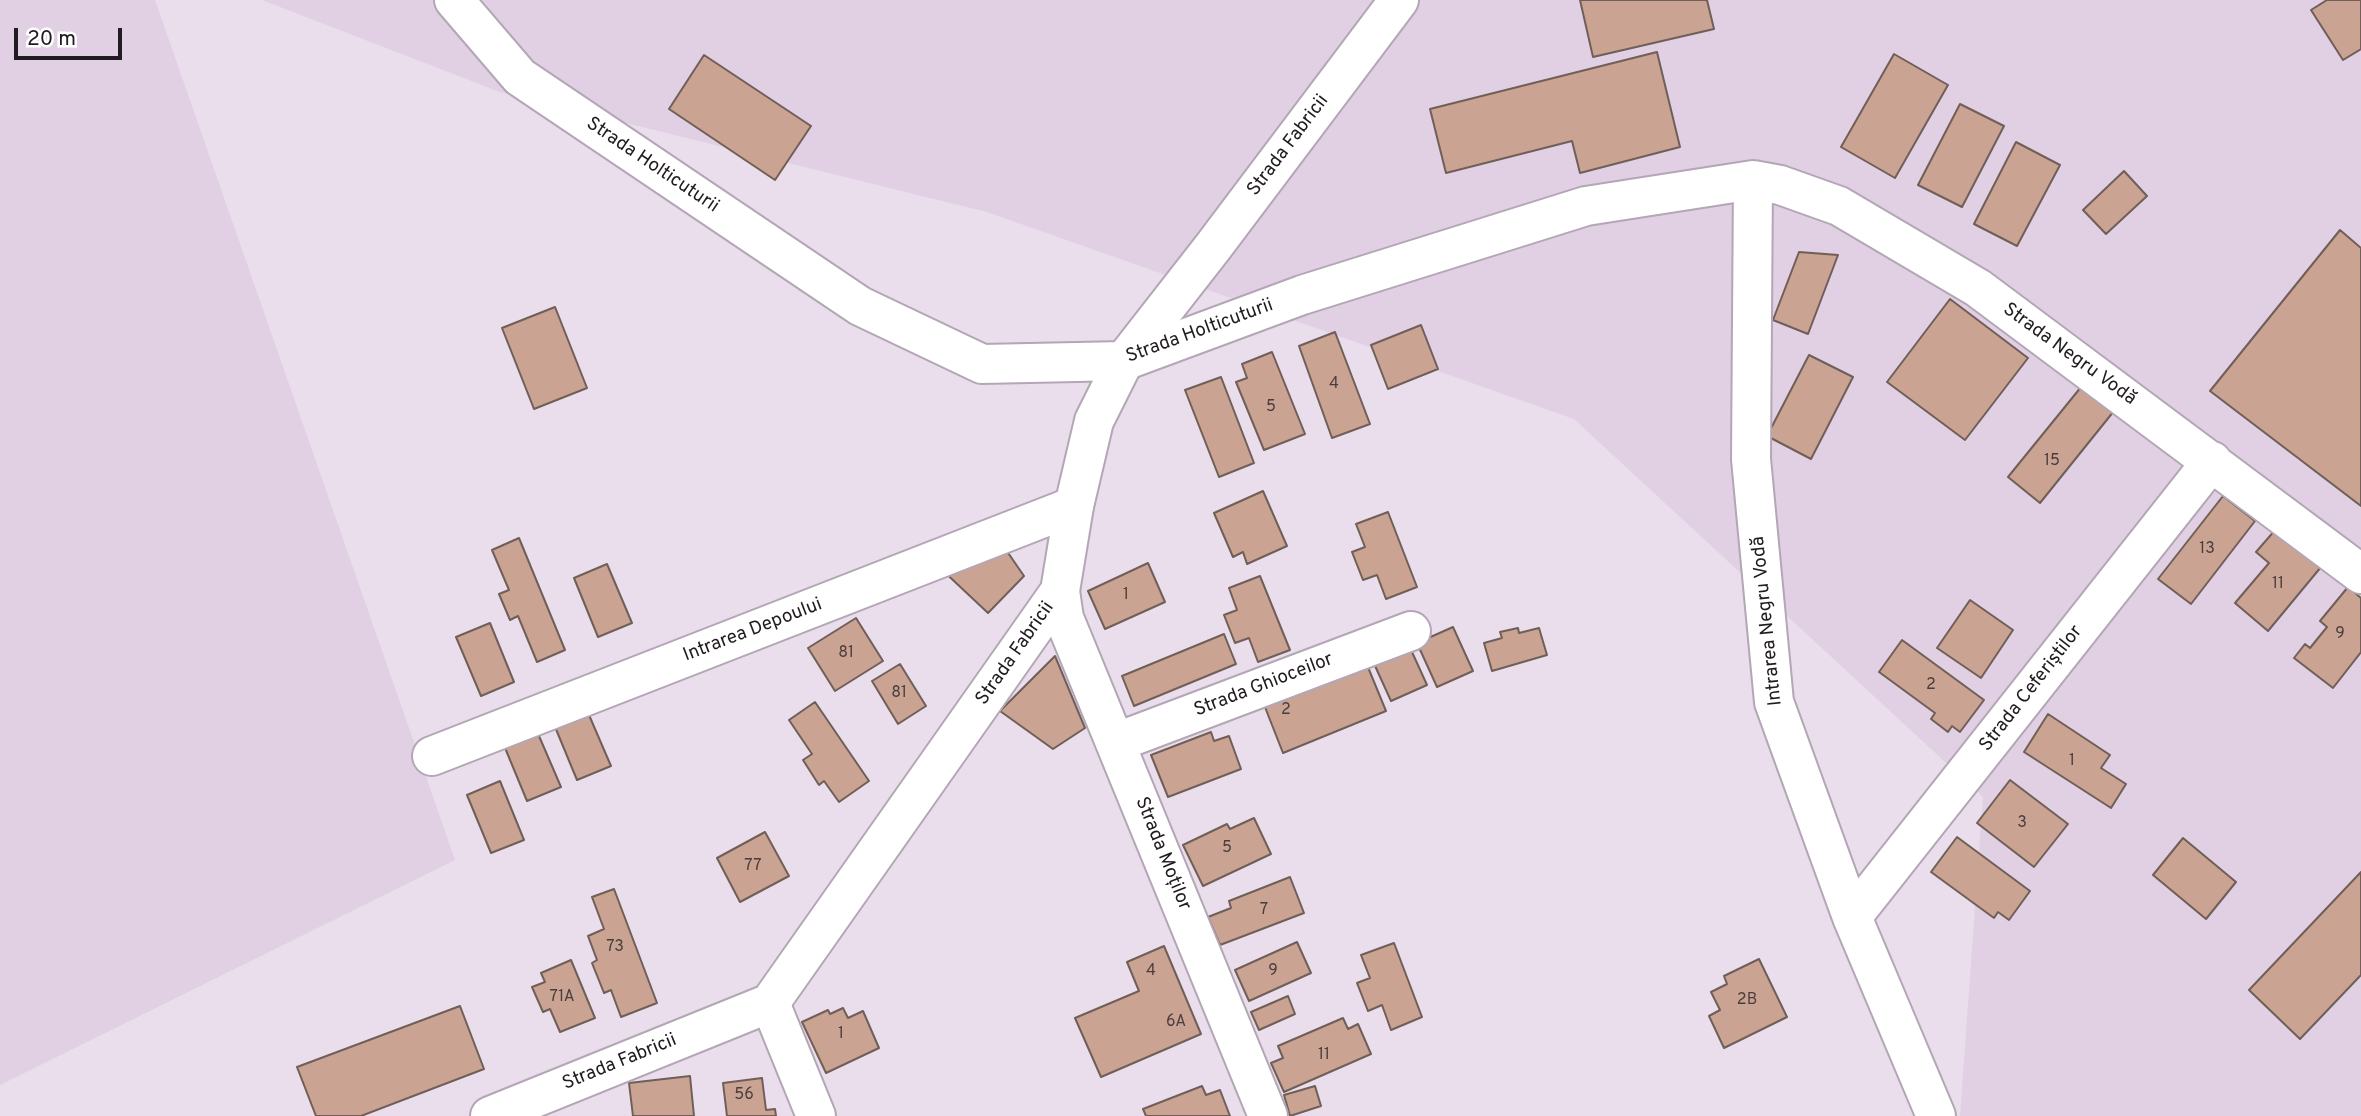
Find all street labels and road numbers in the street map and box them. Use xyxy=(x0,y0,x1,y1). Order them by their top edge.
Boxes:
street label: Strada Fabricii xyxy=(1243,91,1335,201)
street label: Strada Holticuturii xyxy=(581,113,723,219)
street label: Strada Holticuturii xyxy=(1123,295,1277,369)
street label: Strada Negru Vodă xyxy=(1998,299,2140,411)
street label: Intrarea Negru Vodă xyxy=(1748,535,1788,707)
street label: Intrarea Depoului xyxy=(680,594,826,668)
street label: Strada Fabricii xyxy=(972,598,1060,710)
street label: Strada Ceferiștilor xyxy=(1976,621,2088,757)
street label: Strada Ghioceilor xyxy=(1191,649,1337,723)
street label: Strada Moților xyxy=(1129,794,1195,914)
street label: Strada Fabricii xyxy=(560,1030,680,1096)

